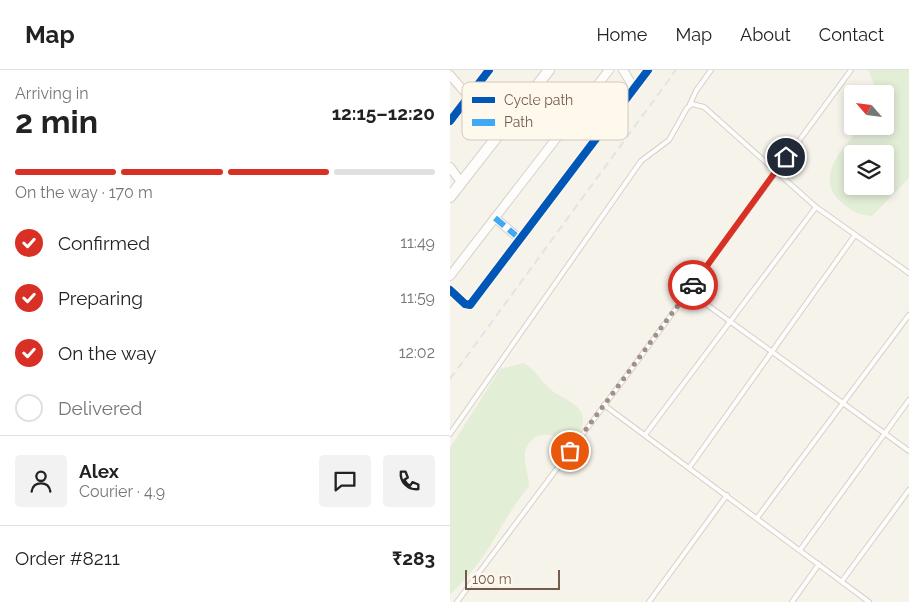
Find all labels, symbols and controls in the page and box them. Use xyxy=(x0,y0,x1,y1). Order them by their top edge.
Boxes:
text: Map xyxy=(25,20,75,49)
text: Home xyxy=(596,24,647,45)
text: Map xyxy=(675,24,712,45)
text: About xyxy=(740,24,791,45)
text: Contact xyxy=(819,24,884,45)
legend xyxy=(462,82,628,140)
text: Arriving in xyxy=(15,84,89,103)
north arrow xyxy=(844,85,894,135)
map controls xyxy=(844,85,894,195)
text: Cycle path xyxy=(504,92,573,108)
text: 12:15–12:20 xyxy=(332,102,435,124)
text: 2 min xyxy=(15,103,98,140)
text: Path xyxy=(504,114,533,130)
pin xyxy=(765,136,807,178)
icon: home xyxy=(772,143,800,171)
button: layers xyxy=(844,145,894,195)
text: On the way · 170 m xyxy=(15,183,153,202)
icon: check xyxy=(15,229,43,257)
text: Confirmed xyxy=(58,232,150,254)
text: 11:49 xyxy=(400,233,435,252)
courier xyxy=(668,260,718,310)
icon: car xyxy=(679,271,707,299)
icon: check xyxy=(15,284,43,312)
text: Preparing xyxy=(58,287,143,309)
text: 11:59 xyxy=(400,288,435,307)
icon: check xyxy=(15,339,43,367)
text: On the way xyxy=(58,342,157,364)
text: 12:02 xyxy=(399,343,435,362)
text: Delivered xyxy=(58,397,142,419)
pin xyxy=(549,430,591,472)
icon: bag xyxy=(556,437,584,465)
button: person xyxy=(15,455,67,507)
button: chat xyxy=(319,455,371,507)
button: phone xyxy=(383,455,435,507)
text: Alex xyxy=(79,460,119,482)
text: Courier · 4.9 xyxy=(79,482,165,501)
text: Order #8211 xyxy=(15,547,120,569)
text: ₹283 xyxy=(392,547,435,569)
scale bar xyxy=(465,567,560,590)
text: 100 m xyxy=(472,571,512,587)

